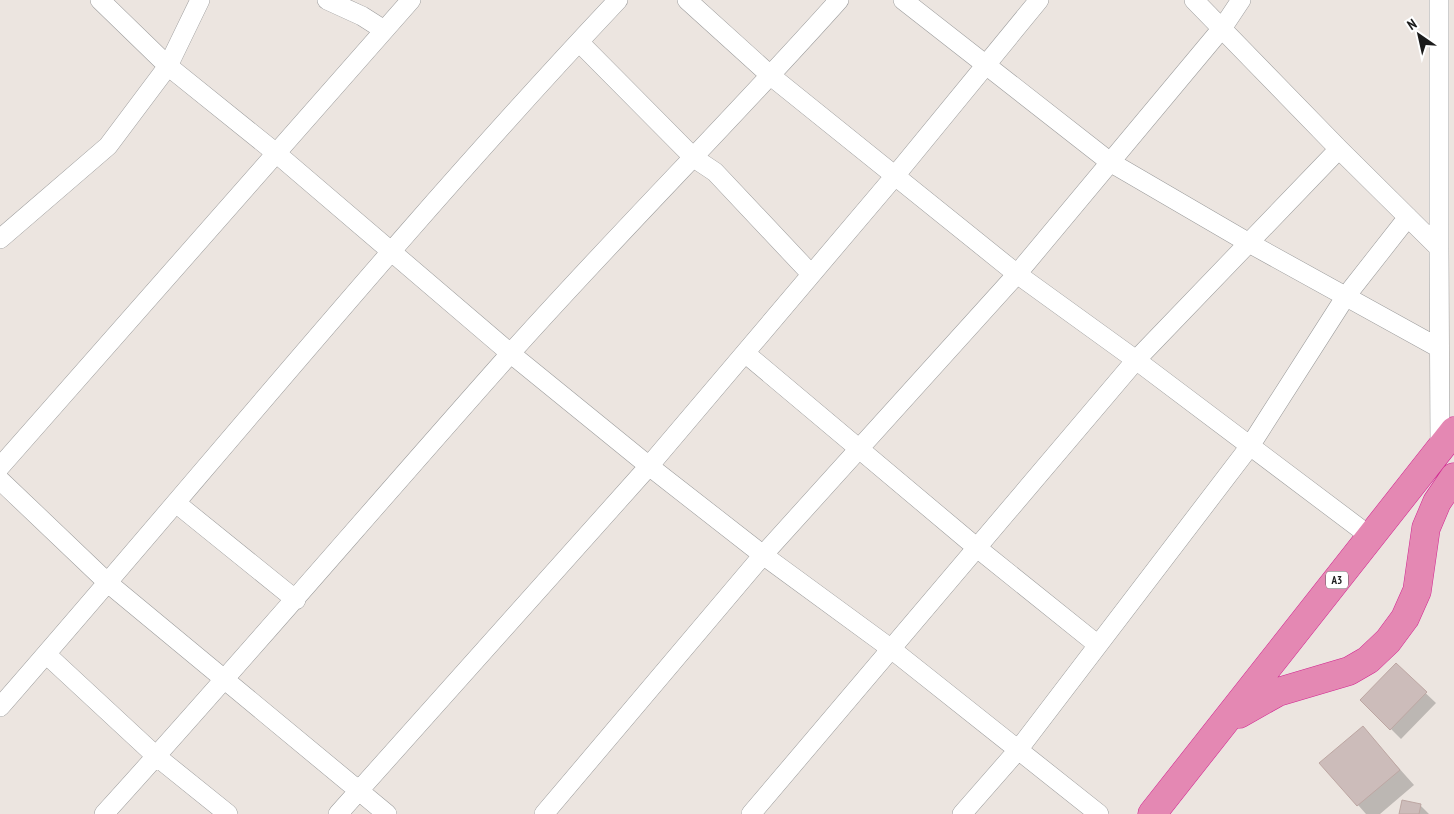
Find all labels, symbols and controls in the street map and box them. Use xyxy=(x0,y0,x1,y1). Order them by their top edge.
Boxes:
north arrow xyxy=(1394,10,1444,60)
text: N xyxy=(1404,15,1420,34)
road number: A3 xyxy=(1326,572,1348,588)

